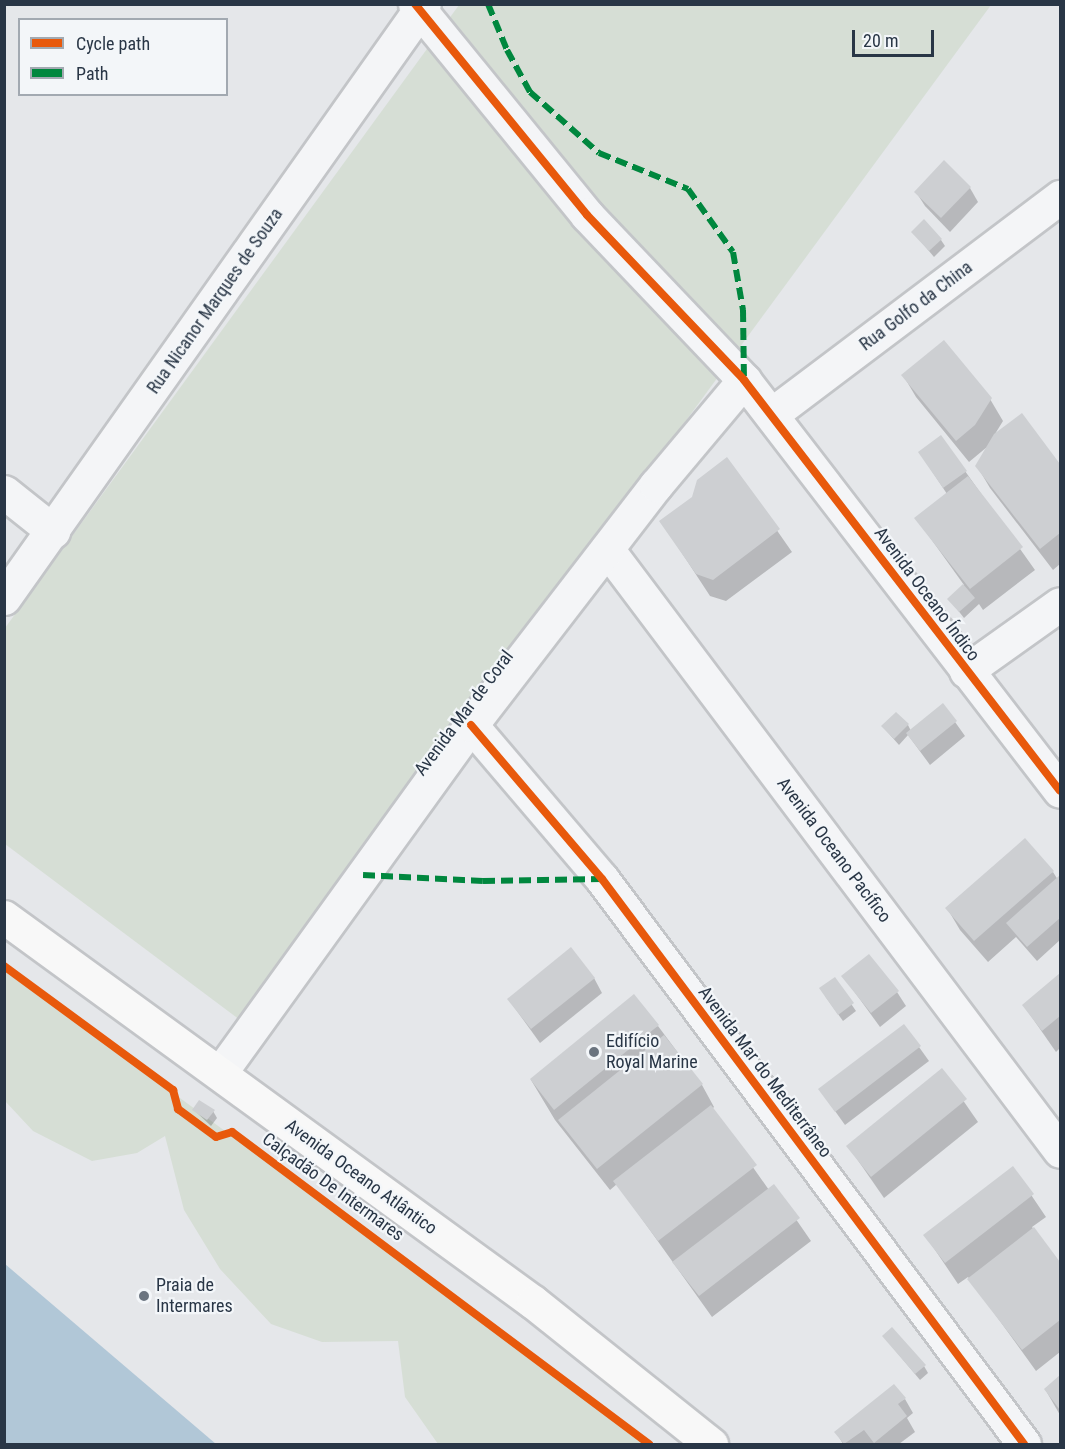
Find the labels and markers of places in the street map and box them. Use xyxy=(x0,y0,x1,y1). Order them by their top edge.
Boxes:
place label: Edifício Royal Marine xyxy=(606,1031,698,1074)
marker: Edifício Royal Marine xyxy=(587,1045,601,1059)
place label: Praia de Intermares xyxy=(156,1275,233,1318)
marker: Praia de Intermares xyxy=(137,1289,151,1303)

